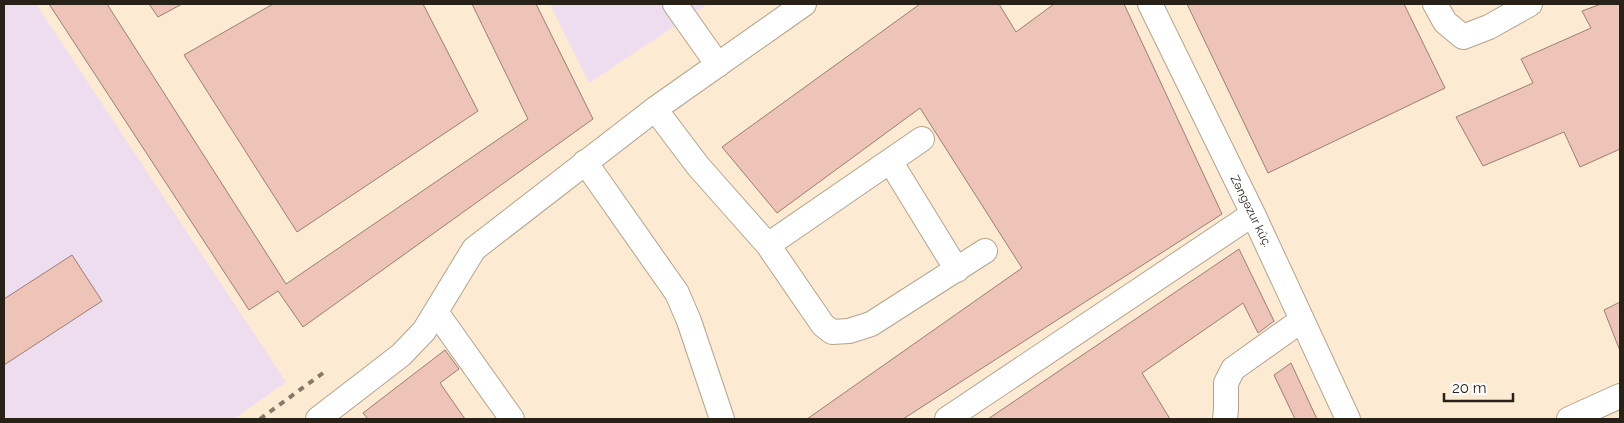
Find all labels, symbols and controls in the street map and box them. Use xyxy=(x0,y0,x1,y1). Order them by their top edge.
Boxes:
street label: Zəngəzur küç. xyxy=(1228,173,1274,249)
scale bar xyxy=(1444,370,1513,402)
text: 20 m xyxy=(1452,379,1487,397)

